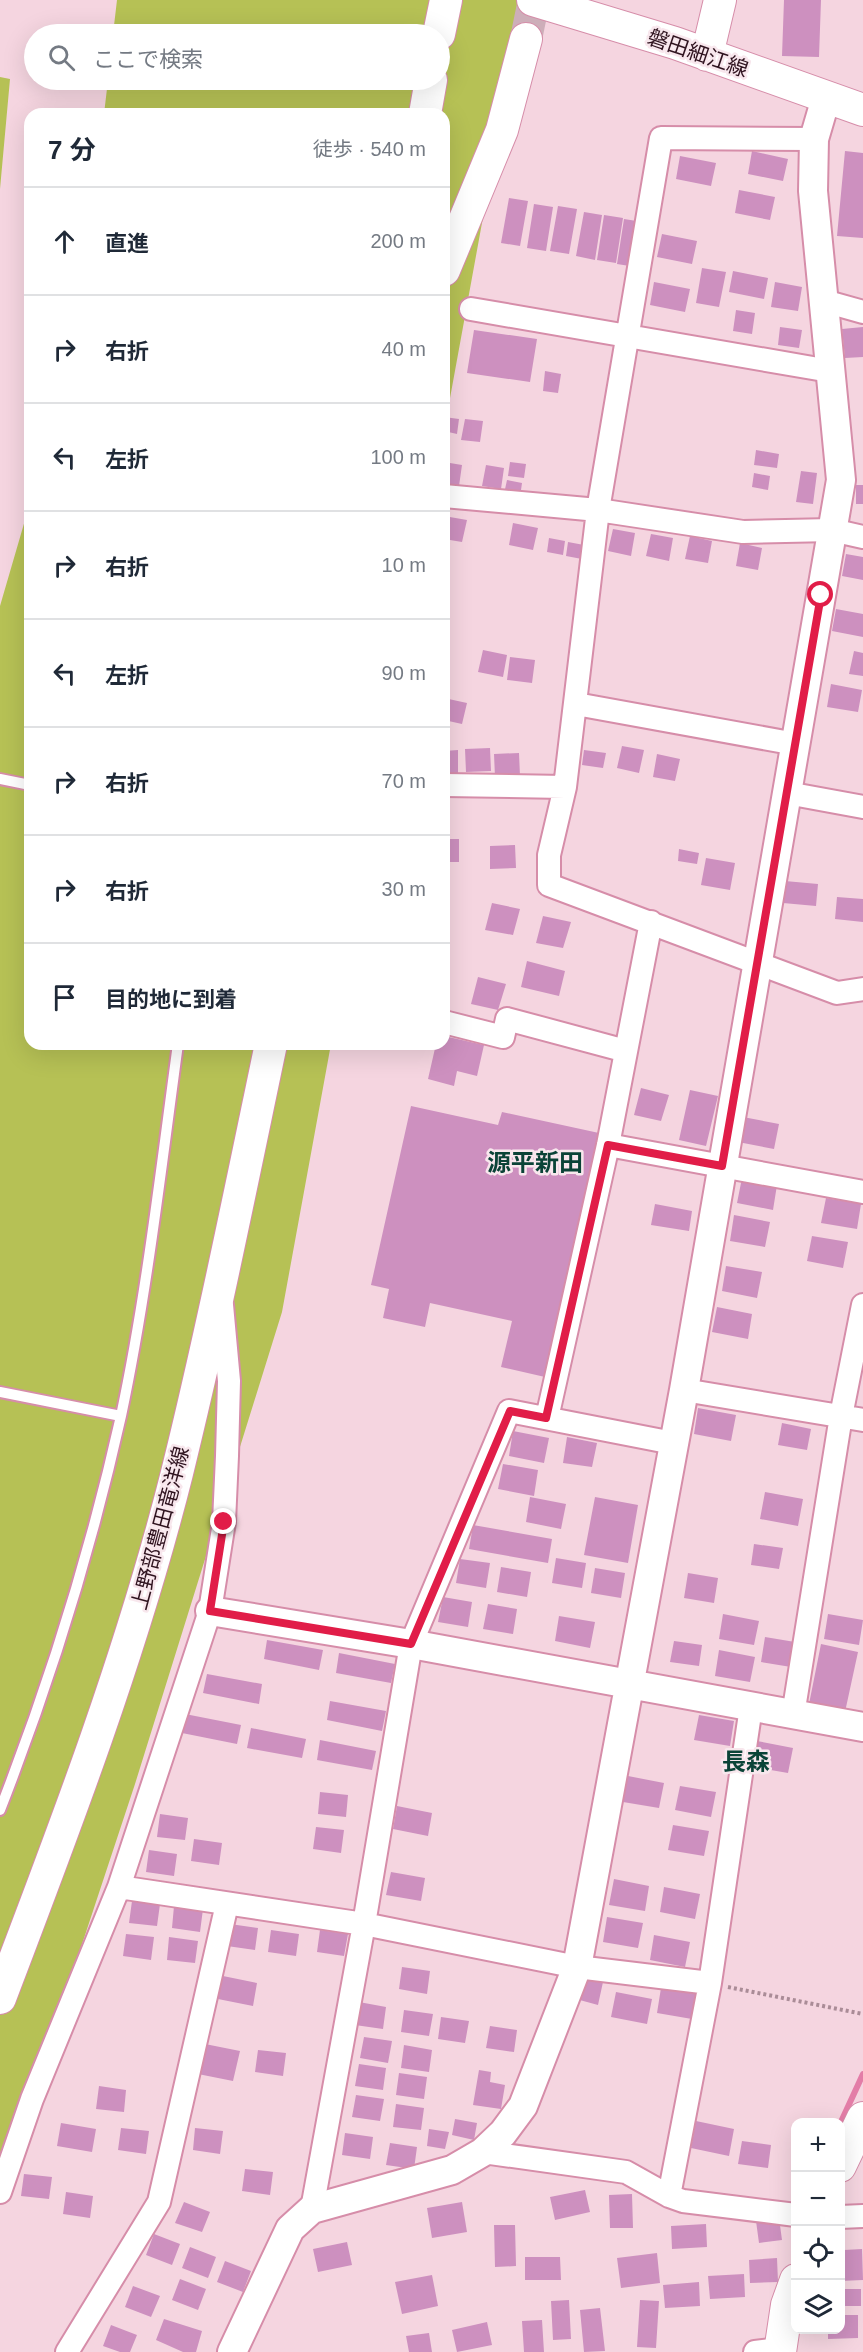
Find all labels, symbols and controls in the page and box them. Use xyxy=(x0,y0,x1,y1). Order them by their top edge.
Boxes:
search box xyxy=(24,24,450,90)
street label: 磐田細江線 xyxy=(645,25,751,81)
icon: search xyxy=(45,41,78,74)
text: ここで検索 xyxy=(93,47,203,72)
text: 7 分 xyxy=(48,135,96,165)
text: 徒歩 · 540 m xyxy=(313,138,426,160)
icon: ahead xyxy=(48,225,81,258)
text: 200 m xyxy=(370,230,426,252)
text: 直進 xyxy=(105,231,149,256)
icon: right xyxy=(48,333,81,366)
text: 40 m xyxy=(382,338,426,360)
text: 右折 xyxy=(105,339,149,364)
icon: left xyxy=(48,441,81,474)
text: 100 m xyxy=(370,446,426,468)
text: 左折 xyxy=(105,447,149,472)
icon: right xyxy=(48,549,81,582)
text: 10 m xyxy=(382,554,426,576)
text: 右折 xyxy=(105,555,149,580)
route start xyxy=(807,581,833,607)
icon: left xyxy=(48,657,81,690)
text: 90 m xyxy=(382,662,426,684)
text: 左折 xyxy=(105,663,149,688)
icon: right xyxy=(48,765,81,798)
text: 70 m xyxy=(382,770,426,792)
text: 右折 xyxy=(105,771,149,796)
icon: right xyxy=(48,873,81,906)
text: 30 m xyxy=(382,878,426,900)
text: 右折 xyxy=(105,879,149,904)
icon: arrive xyxy=(48,981,81,1014)
text: 目的地に到着 xyxy=(105,987,237,1012)
district label: 源平新田 xyxy=(487,1149,583,1176)
street label: 上野部豊田竜洋線 xyxy=(127,1444,193,1612)
route end xyxy=(210,1508,236,1534)
district label: 長森 xyxy=(722,1748,770,1775)
map controls xyxy=(791,2118,845,2334)
button: + xyxy=(791,2118,845,2172)
button: − xyxy=(791,2172,845,2226)
button: locate xyxy=(791,2226,845,2280)
button: layers xyxy=(791,2280,845,2334)

